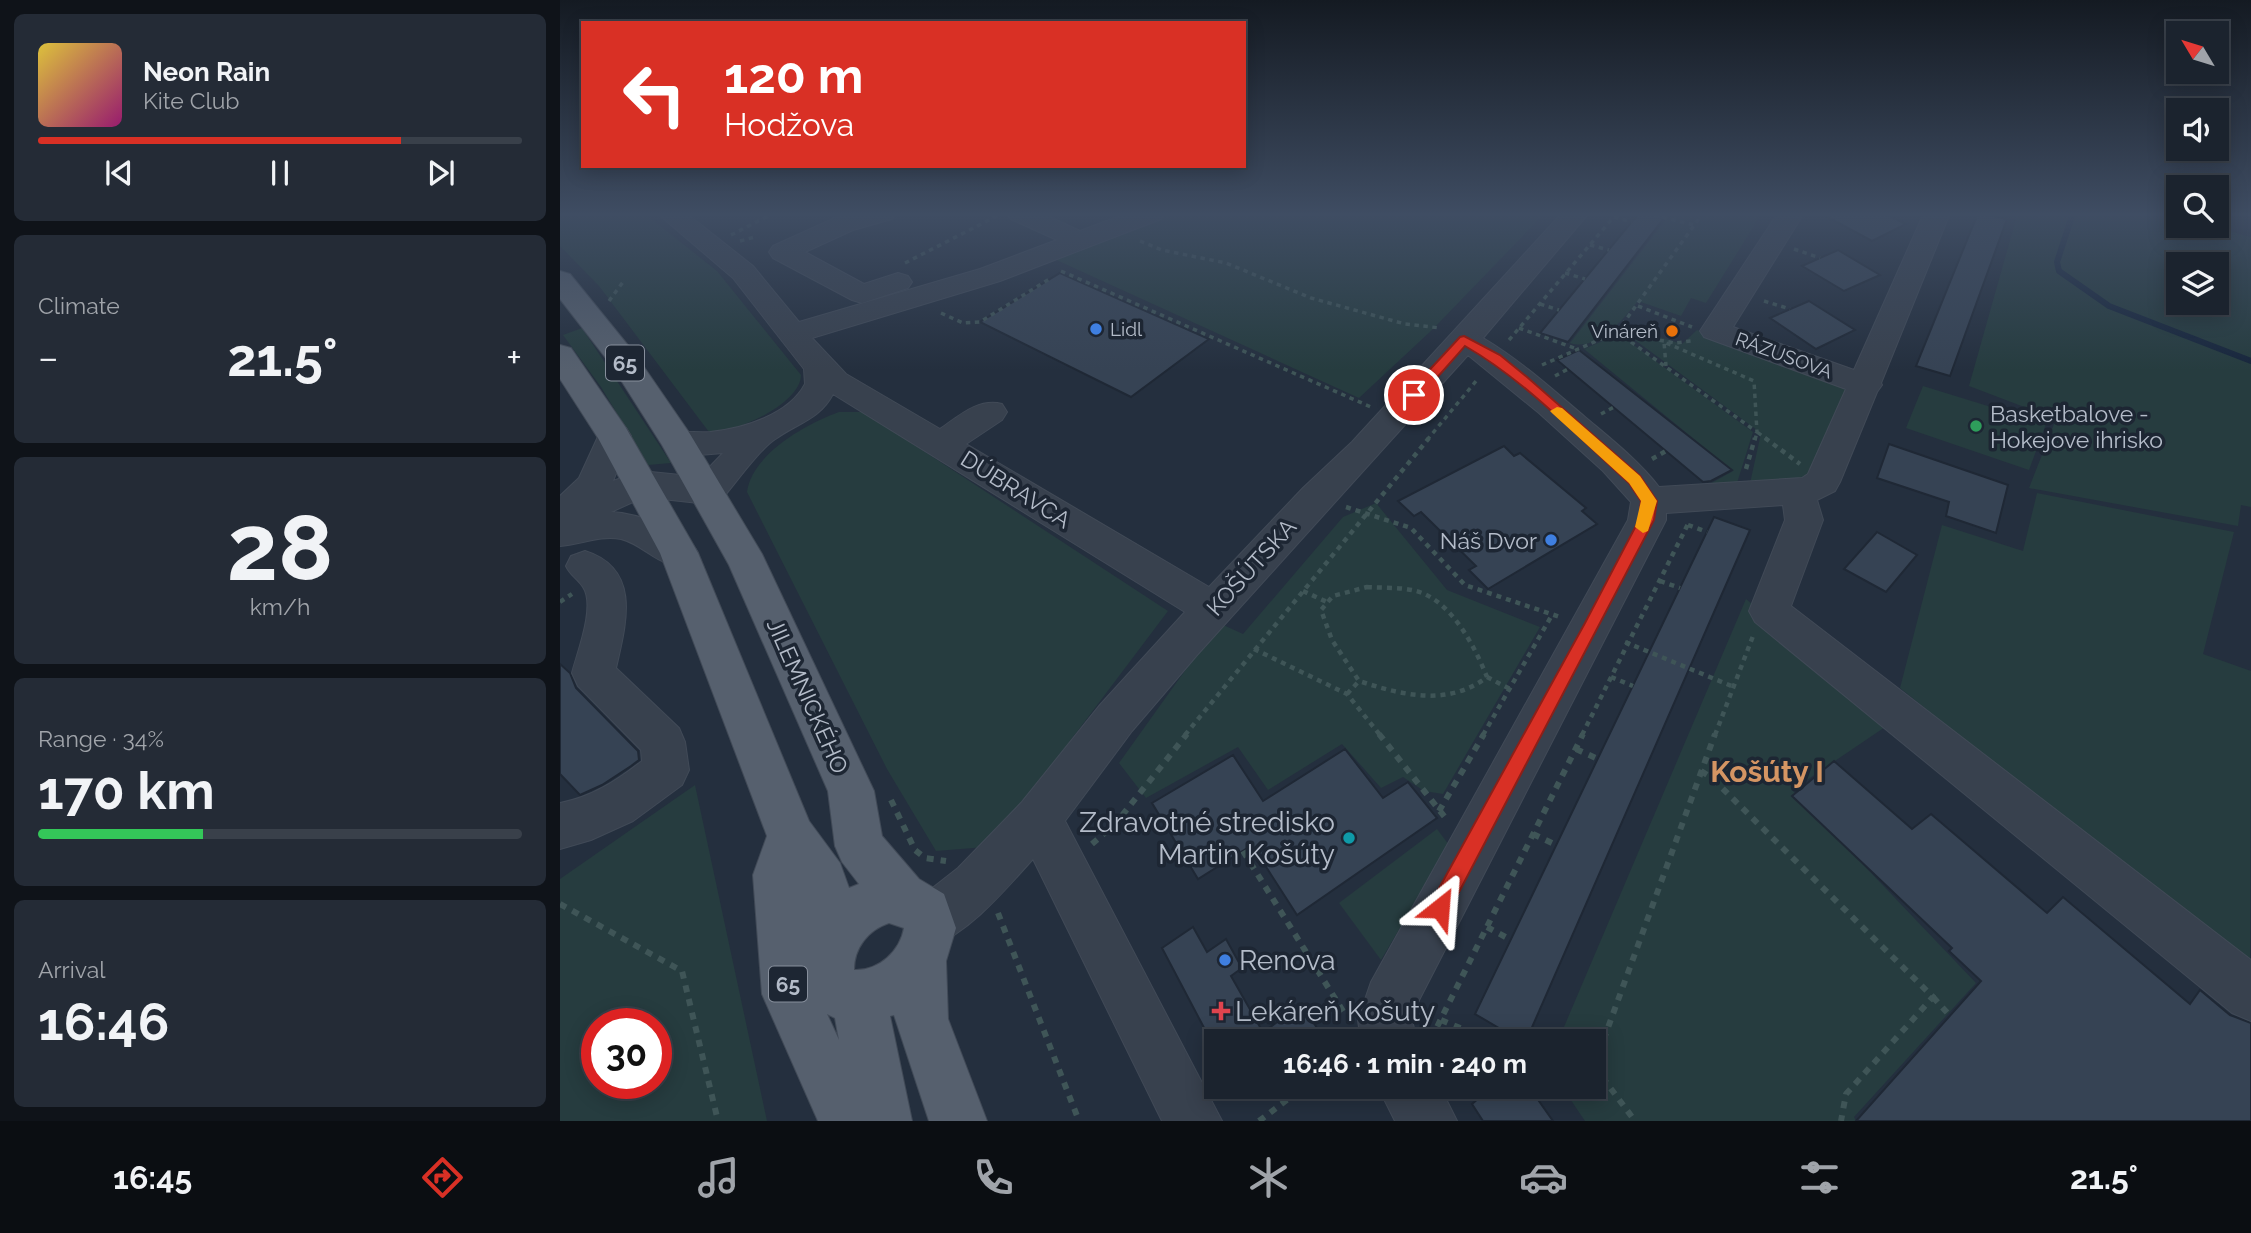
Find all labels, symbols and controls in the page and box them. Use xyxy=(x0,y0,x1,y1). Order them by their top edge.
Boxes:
north arrow xyxy=(2166,21,2230,84)
map controls xyxy=(2166,21,2229,315)
text: 120 m xyxy=(724,47,863,104)
icon: left xyxy=(609,49,700,140)
text: Neon Rain xyxy=(143,57,270,87)
text: Kite Club xyxy=(143,87,240,114)
button: sound xyxy=(2166,98,2229,161)
text: Hodžova xyxy=(724,106,854,143)
icon: previous xyxy=(100,154,138,192)
icon: pause xyxy=(261,154,299,192)
icon: next xyxy=(422,154,460,192)
button: search xyxy=(2166,175,2229,238)
button: layers xyxy=(2166,252,2229,315)
text: Climate xyxy=(38,292,120,319)
place label: Lidl xyxy=(1110,318,1143,340)
place label: Vináreň xyxy=(1591,320,1658,342)
marker: Lidl xyxy=(1088,321,1104,337)
marker: Vináreň xyxy=(1664,323,1680,339)
text: 21.5° xyxy=(227,327,338,388)
street label: RÁZUSOVA xyxy=(1733,327,1836,383)
text: − xyxy=(38,335,58,380)
text: + xyxy=(506,335,522,380)
road number: 65 xyxy=(606,346,644,380)
pin xyxy=(1384,365,1444,425)
icon: arrive xyxy=(1395,376,1433,414)
place label: Basketbalove - Hokejove ihrisko xyxy=(1990,400,2163,453)
marker: Basketbalove - Hokejove ihrisko xyxy=(1968,418,1984,434)
street label: DÚBRAVCA xyxy=(956,445,1076,534)
text: 28 xyxy=(227,494,333,601)
street label: KOŠÚTSKA xyxy=(1201,513,1302,621)
place label: Náš Dvor xyxy=(1440,527,1537,554)
marker: Náš Dvor xyxy=(1543,532,1559,548)
text: km/h xyxy=(250,593,310,620)
street label: JILEMNICKÉHO xyxy=(762,614,854,778)
text: Range · 34% xyxy=(38,725,164,752)
district label: Košúty I xyxy=(1710,754,1824,789)
text: 170 km xyxy=(38,760,215,821)
place label: Zdravotné stredisko Martin Košúty xyxy=(1079,806,1335,871)
marker: Zdravotné stredisko Martin Košúty xyxy=(1341,830,1357,846)
position arrow xyxy=(1403,871,1477,945)
place label: Renova xyxy=(1239,944,1336,977)
marker: Renova xyxy=(1217,952,1233,968)
text: Arrival xyxy=(38,956,105,983)
road number: 65 xyxy=(769,967,807,1002)
text: 16:46 xyxy=(38,991,169,1052)
place label: Lekáreň Košuty xyxy=(1235,995,1435,1028)
marker: Lekáreň Košuty xyxy=(1213,1003,1229,1019)
speed limit sign: 30 xyxy=(581,1008,672,1099)
text: 16:46 · 1 min · 240 m xyxy=(1283,1049,1527,1079)
icon: directions xyxy=(418,1153,467,1202)
icon: music xyxy=(694,1153,743,1202)
icon: phone xyxy=(969,1153,1018,1202)
icon: climate xyxy=(1244,1153,1293,1202)
icon: car xyxy=(1519,1153,1568,1202)
icon: filters xyxy=(1795,1153,1844,1202)
text: 16:45 xyxy=(113,1159,192,1196)
text: 21.5° xyxy=(2070,1159,2138,1196)

